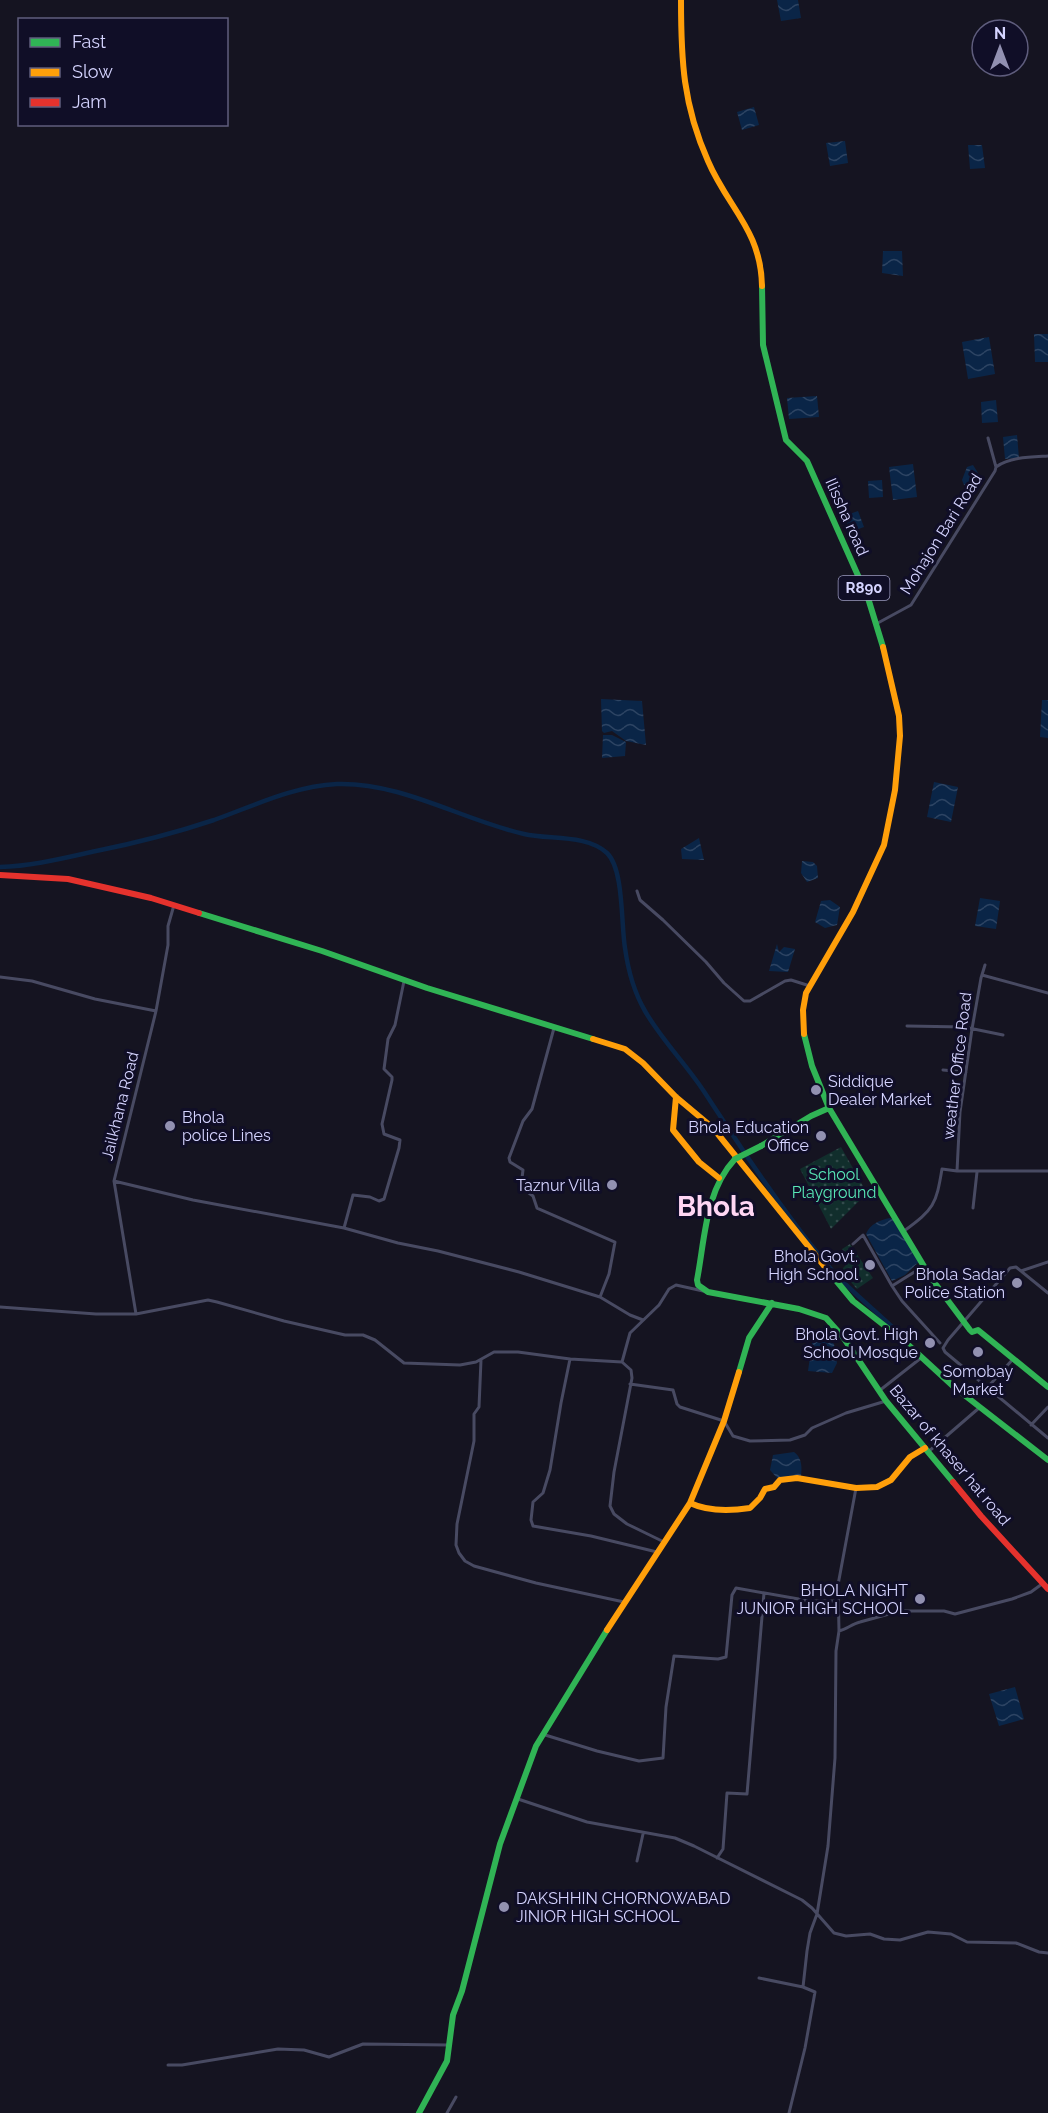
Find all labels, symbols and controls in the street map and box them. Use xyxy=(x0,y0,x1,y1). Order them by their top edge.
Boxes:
legend xyxy=(18,18,228,126)
north arrow xyxy=(970,18,1030,78)
text: N xyxy=(994,24,1006,43)
text: Fast xyxy=(72,31,106,52)
text: Slow xyxy=(72,61,113,82)
text: Jam xyxy=(72,91,107,112)
street label: Mohajon Bari Road xyxy=(896,470,986,598)
street label: Ilissha road xyxy=(821,475,873,559)
road number: R890 xyxy=(838,576,890,600)
street label: weather Office Road xyxy=(939,991,975,1141)
street label: Jailkhana Road xyxy=(97,1050,143,1162)
place label: Siddique Dealer Market xyxy=(828,1072,932,1109)
marker: Siddique Dealer Market xyxy=(809,1083,823,1097)
place label: Bhola police Lines xyxy=(182,1108,271,1145)
place label: Bhola Education Office xyxy=(688,1118,809,1155)
marker: Bhola police Lines xyxy=(163,1119,177,1133)
marker: Bhola Education Office xyxy=(814,1129,828,1143)
park label: School Playground xyxy=(792,1165,876,1202)
place label: Taznur Villa xyxy=(516,1176,600,1195)
marker: Taznur Villa xyxy=(605,1178,619,1192)
district label: Bhola xyxy=(677,1190,755,1223)
place label: Bhola Govt. High School xyxy=(768,1247,859,1284)
marker: Bhola Govt. High School xyxy=(863,1258,877,1272)
place label: Bhola Sadar Police Station xyxy=(904,1265,1005,1302)
marker: Bhola Sadar Police Station xyxy=(1010,1276,1024,1290)
place label: Bhola Govt. High School Mosque xyxy=(795,1325,918,1362)
marker: Bhola Govt. High School Mosque xyxy=(923,1336,937,1350)
marker: Somobay Market xyxy=(971,1345,985,1359)
place label: Somobay Market xyxy=(943,1362,1014,1399)
street label: Bazar of khaser hat road xyxy=(886,1381,1014,1529)
place label: BHOLA NIGHT JUNIOR HIGH SCHOOL xyxy=(736,1581,909,1618)
marker: BHOLA NIGHT JUNIOR HIGH SCHOOL xyxy=(913,1592,927,1606)
place label: DAKSHHIN CHORNOWABAD JINIOR HIGH SCHOOL xyxy=(516,1889,730,1926)
marker: DAKSHHIN CHORNOWABAD JINIOR HIGH SCHOOL xyxy=(497,1900,511,1914)

